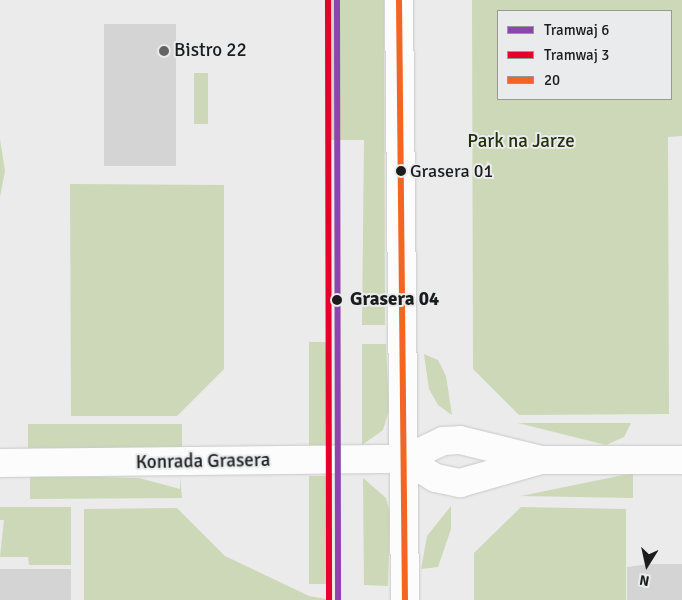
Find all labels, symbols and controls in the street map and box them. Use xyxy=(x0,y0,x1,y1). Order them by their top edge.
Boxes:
legend xyxy=(497,10,672,100)
text: Tramwaj 6 xyxy=(544,21,609,39)
place label: Bistro 22 xyxy=(174,40,247,62)
marker: Bistro 22 xyxy=(158,45,170,57)
text: Tramwaj 3 xyxy=(544,46,609,64)
text: 20 xyxy=(544,71,560,89)
park label: Park na Jarze xyxy=(467,131,575,153)
place label: Grasera 01 xyxy=(410,160,493,182)
marker: Grasera 01 xyxy=(396,166,406,176)
place label: Grasera 04 xyxy=(350,289,439,311)
marker: Grasera 04 xyxy=(328,291,346,309)
street label: Konrada Grasera xyxy=(136,449,270,475)
north arrow xyxy=(622,540,672,590)
text: N xyxy=(638,571,651,589)

